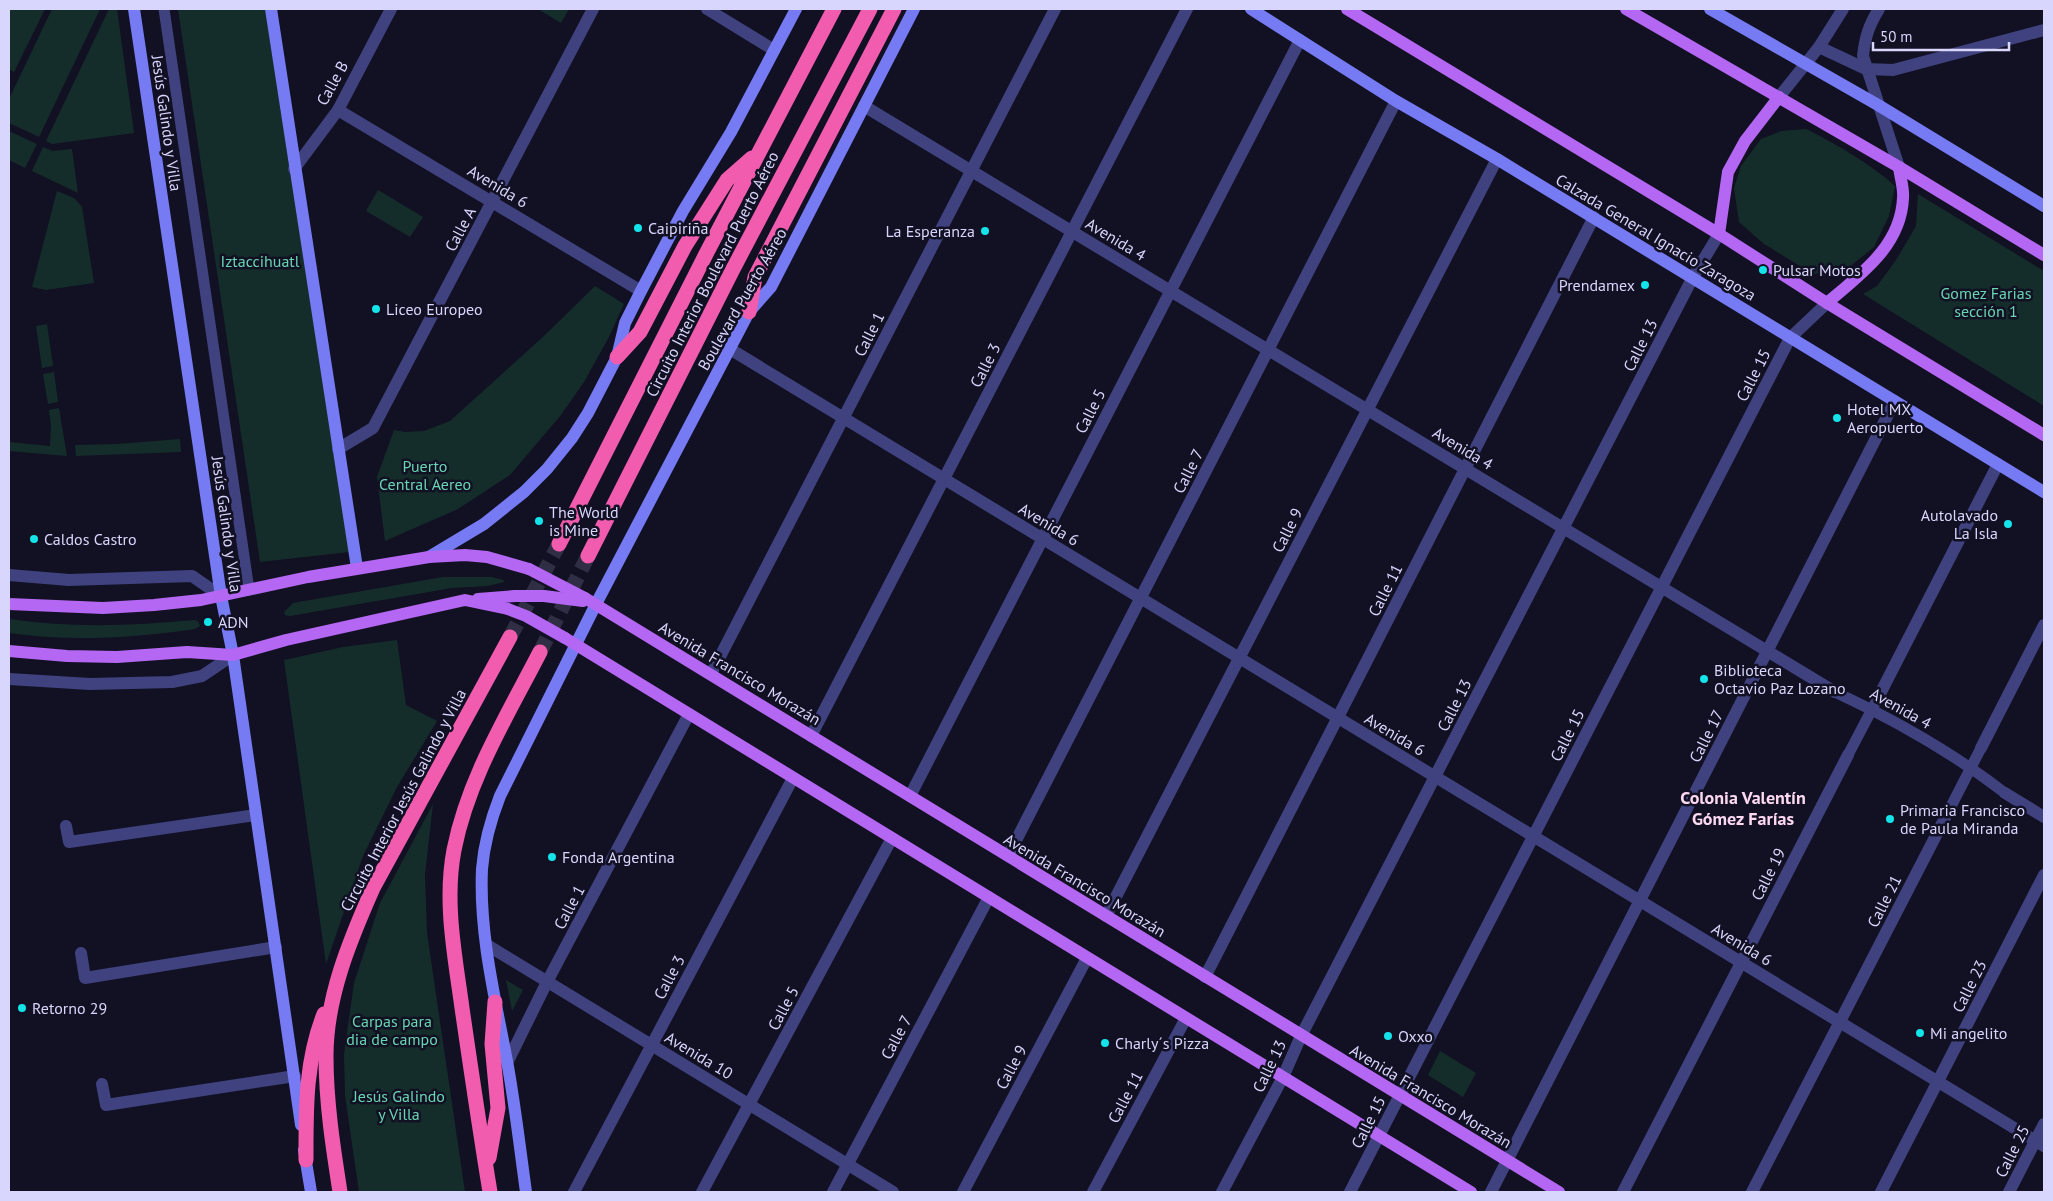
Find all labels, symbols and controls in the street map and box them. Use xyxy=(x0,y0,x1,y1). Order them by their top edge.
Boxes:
scale bar xyxy=(1873,20,2009,52)
text: 50 m xyxy=(1880,27,1913,46)
street label: Jesús Galindo y Villa xyxy=(147,53,186,192)
street label: Calle B xyxy=(312,57,352,109)
street label: Circuito Interior Boulevard Puerto Aéreo xyxy=(641,148,783,400)
street label: Avenida 6 xyxy=(464,160,532,212)
street label: Calzada General Ignacio Zaragoza xyxy=(1552,169,1760,305)
street label: Calle A xyxy=(440,203,480,255)
street label: Avenida 4 xyxy=(1082,213,1150,265)
place label: Caipiriña xyxy=(648,218,708,238)
place label: La Esperanza xyxy=(886,221,975,241)
marker: Caipiriña xyxy=(632,222,644,234)
street label: Boulevard Puerto Aéreo xyxy=(693,224,791,374)
marker: La Esperanza xyxy=(979,225,991,237)
park label: Iztaccihuatl xyxy=(221,251,300,271)
place label: Pulsar Motos xyxy=(1773,260,1861,280)
marker: Pulsar Motos xyxy=(1757,264,1769,276)
place label: Prendamex xyxy=(1559,275,1635,295)
marker: Prendamex xyxy=(1639,279,1651,291)
park label: Gomez Farias sección 1 xyxy=(1941,283,2032,321)
place label: Liceo Europeo xyxy=(386,299,483,319)
marker: Liceo Europeo xyxy=(370,303,382,315)
street label: Calle 1 xyxy=(849,308,889,360)
street label: Calle 13 xyxy=(1618,316,1662,374)
street label: Calle 3 xyxy=(965,339,1005,391)
street label: Calle 15 xyxy=(1731,346,1775,404)
street label: Calle 5 xyxy=(1070,385,1110,437)
place label: Hotel MX Aeropuerto xyxy=(1847,399,1923,437)
marker: Hotel MX Aeropuerto xyxy=(1831,412,1843,424)
street label: Avenida 4 xyxy=(1429,422,1497,474)
street label: Calle 7 xyxy=(1168,445,1208,497)
street label: Jesús Galindo y Villa xyxy=(207,454,246,593)
park label: Puerto Central Aereo xyxy=(379,456,471,494)
street label: Avenida 6 xyxy=(1015,498,1083,550)
place label: The World is Mine xyxy=(549,502,619,540)
street label: Calle 9 xyxy=(1267,504,1307,556)
place label: Autolavado La Isla xyxy=(1921,505,1998,543)
marker: The World is Mine xyxy=(533,515,545,527)
marker: Autolavado La Isla xyxy=(2002,518,2014,530)
place label: Caldos Castro xyxy=(44,529,137,549)
marker: Caldos Castro xyxy=(28,533,40,545)
street label: Calle 11 xyxy=(1363,561,1407,619)
place label: ADN xyxy=(218,612,249,632)
marker: ADN xyxy=(202,616,214,628)
street label: Avenida Francisco Morazán xyxy=(656,617,824,729)
place label: Biblioteca Octavio Paz Lozano xyxy=(1714,660,1846,698)
marker: Biblioteca Octavio Paz Lozano xyxy=(1698,673,1710,685)
street label: Calle 13 xyxy=(1432,676,1476,734)
street label: Avenida 4 xyxy=(1867,683,1935,733)
street label: Circuito Interior Jesús Galindo y Villa xyxy=(336,685,470,915)
street label: Calle 15 xyxy=(1545,706,1589,764)
street label: Calle 17 xyxy=(1684,707,1728,765)
street label: Avenida 6 xyxy=(1361,708,1429,760)
district label: Colonia Valentín Gómez Farías xyxy=(1680,786,1806,830)
place label: Primaria Francisco de Paula Miranda xyxy=(1900,800,2025,838)
marker: Primaria Francisco de Paula Miranda xyxy=(1884,813,1896,825)
street label: Avenida Francisco Morazán xyxy=(1001,829,1169,941)
street label: Calle 19 xyxy=(1746,845,1790,903)
place label: Fonda Argentina xyxy=(562,847,675,867)
marker: Fonda Argentina xyxy=(546,851,558,863)
street label: Calle 21 xyxy=(1862,872,1906,930)
street label: Calle 1 xyxy=(549,881,589,933)
street label: Avenida 6 xyxy=(1708,918,1776,970)
street label: Calle 3 xyxy=(649,951,689,1003)
street label: Calle 23 xyxy=(1947,957,1991,1015)
street label: Calle 5 xyxy=(763,982,803,1034)
place label: Retorno 29 xyxy=(32,998,107,1018)
marker: Retorno 29 xyxy=(16,1002,28,1014)
park label: Carpas para dia de campo xyxy=(346,1011,438,1049)
street label: Calle 7 xyxy=(876,1011,916,1063)
place label: Mi angelito xyxy=(1930,1023,2007,1043)
place label: Oxxo xyxy=(1398,1026,1433,1046)
street label: Avenida 10 xyxy=(661,1027,737,1083)
marker: Mi angelito xyxy=(1914,1027,1926,1039)
marker: Oxxo xyxy=(1382,1030,1394,1042)
place label: Charly´s Pizza xyxy=(1115,1033,1209,1053)
street label: Calle 13 xyxy=(1248,1036,1290,1096)
marker: Charly´s Pizza xyxy=(1099,1037,1111,1049)
street label: Avenida Francisco Morazán xyxy=(1347,1040,1515,1152)
street label: Calle 9 xyxy=(991,1041,1031,1093)
street label: Calle 11 xyxy=(1103,1068,1147,1126)
park label: Jesús Galindo y Villa xyxy=(352,1086,445,1124)
street label: Calle 15 xyxy=(1346,1093,1390,1151)
street label: Calle 25 xyxy=(1990,1122,2034,1180)

